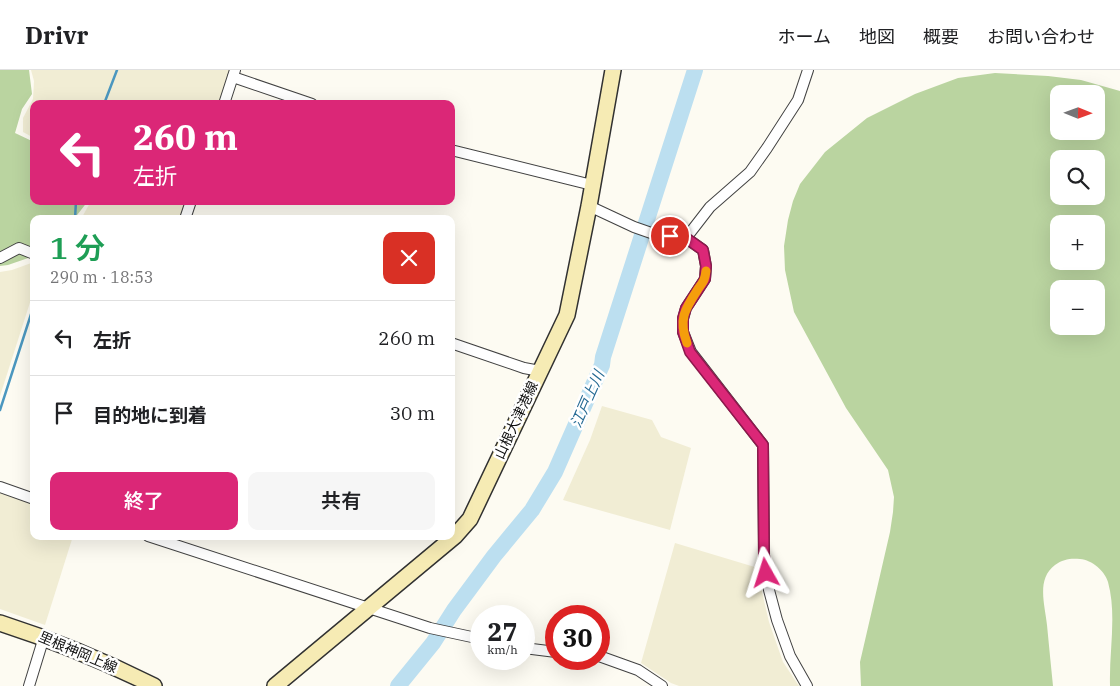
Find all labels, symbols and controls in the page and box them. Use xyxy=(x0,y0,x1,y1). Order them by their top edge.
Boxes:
text: Drivr xyxy=(25,19,88,51)
text: ホーム xyxy=(778,25,831,48)
text: 地図 xyxy=(859,25,895,48)
text: 概要 xyxy=(923,25,959,48)
text: お問い合わせ xyxy=(987,25,1095,48)
north arrow xyxy=(1050,85,1105,140)
map controls xyxy=(1050,85,1105,335)
text: 260 m xyxy=(133,114,238,160)
icon: left xyxy=(50,120,115,185)
button: search xyxy=(1050,150,1105,205)
text: 左折 xyxy=(133,161,177,190)
pin xyxy=(649,215,691,257)
button: + xyxy=(1050,215,1105,270)
icon: arrive xyxy=(656,222,684,250)
text: 1 分 xyxy=(50,228,105,267)
button: close xyxy=(383,232,435,284)
text: 290 m · 18:53 xyxy=(50,267,153,287)
button: − xyxy=(1050,280,1105,335)
icon: left xyxy=(50,324,78,352)
text: 260 m xyxy=(378,326,435,350)
text: 左折 xyxy=(93,328,131,352)
water label: 江戸上川 xyxy=(566,366,609,430)
street label: 山根大津港線 xyxy=(490,378,542,462)
icon: arrive xyxy=(50,399,78,427)
text: 30 m xyxy=(390,401,435,425)
text: 目的地に到着 xyxy=(93,403,207,427)
button: 終了 xyxy=(50,472,238,530)
button: 共有 xyxy=(248,472,435,530)
position arrow xyxy=(739,546,791,598)
speed limit sign: 30 xyxy=(545,605,610,670)
text: 27 xyxy=(487,615,518,648)
street label: 里根神岡上線 xyxy=(36,627,120,677)
text: km/h xyxy=(487,642,518,657)

